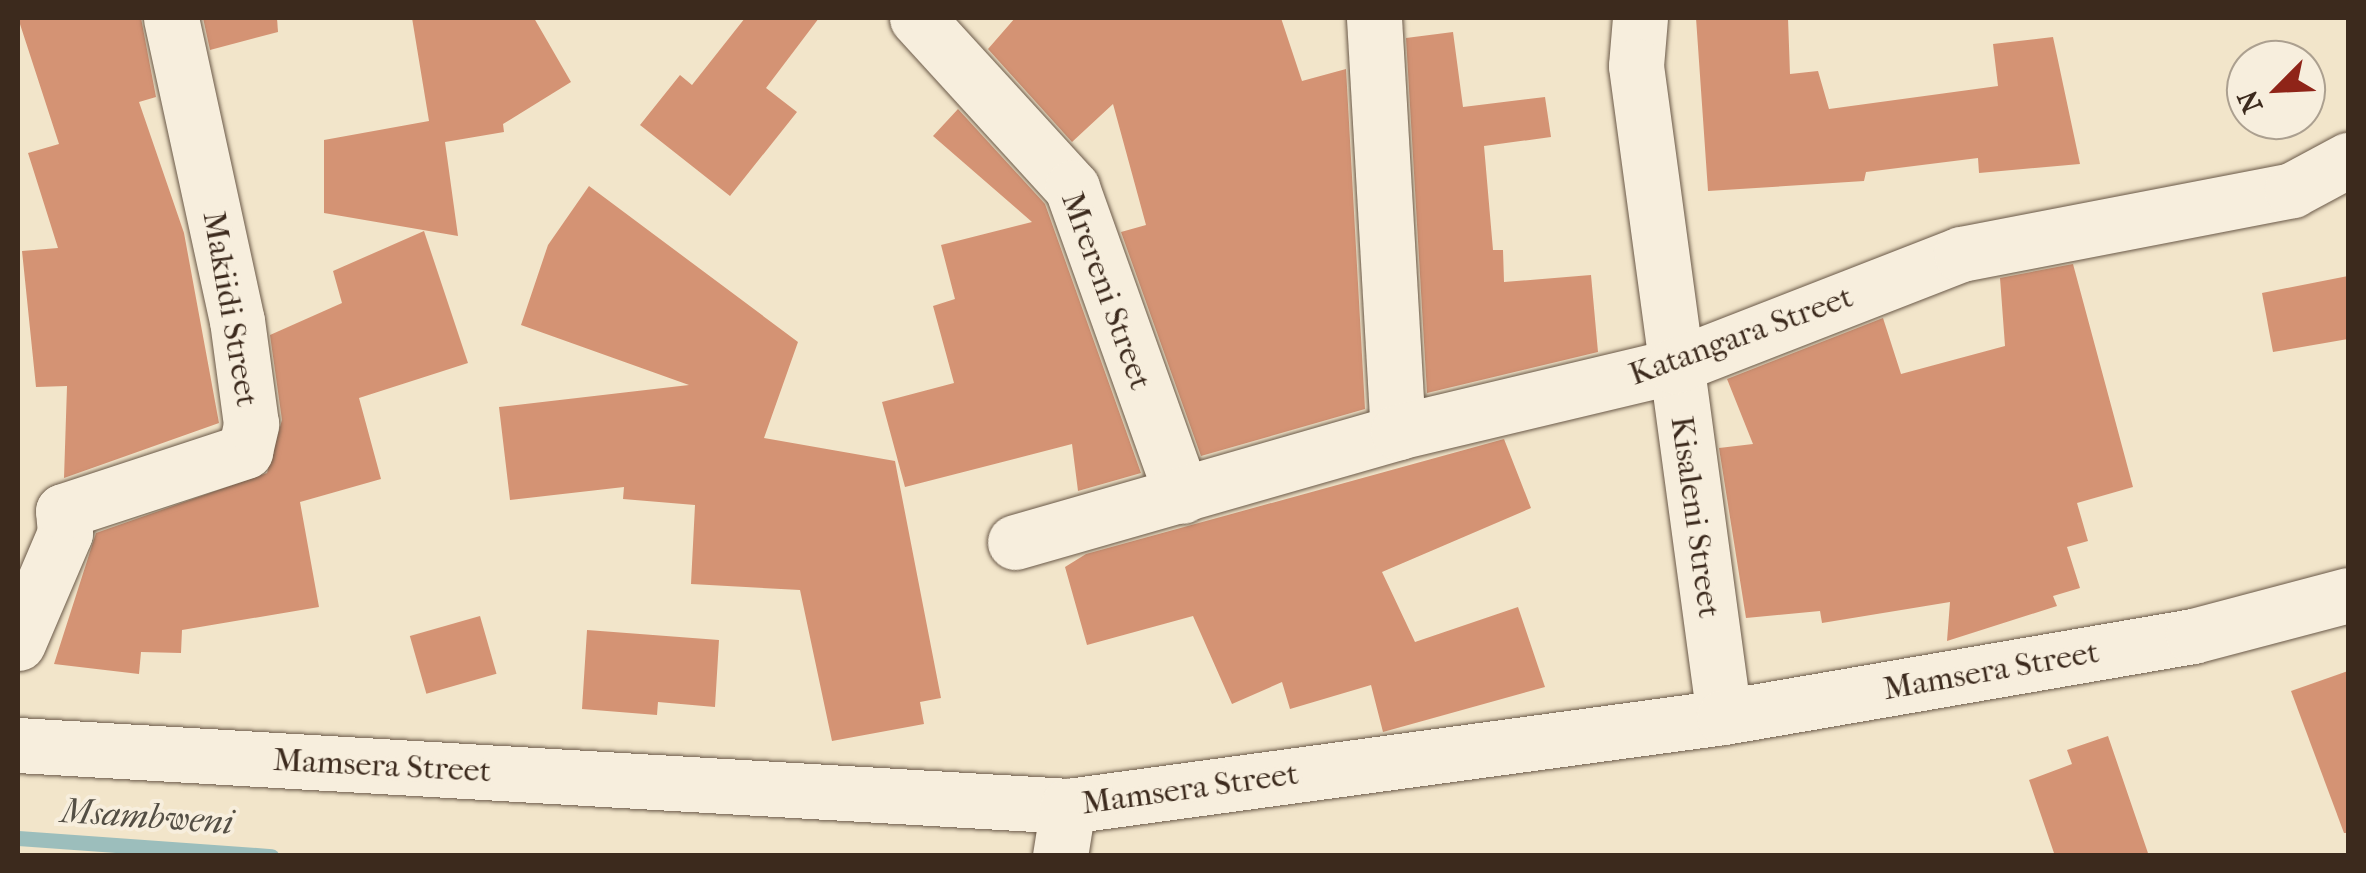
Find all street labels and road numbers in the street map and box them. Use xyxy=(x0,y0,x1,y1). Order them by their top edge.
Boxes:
street label: Mrereni Street xyxy=(1053,187,1159,395)
street label: Makiidi Street xyxy=(194,208,266,410)
street label: Katangara Street xyxy=(1624,278,1858,394)
street label: Kisaleni Street xyxy=(1662,414,1728,620)
street label: Mamsera Street xyxy=(1880,633,2102,709)
street label: Mamsera Street xyxy=(272,741,492,791)
street label: Mamsera Street xyxy=(1079,755,1301,823)

